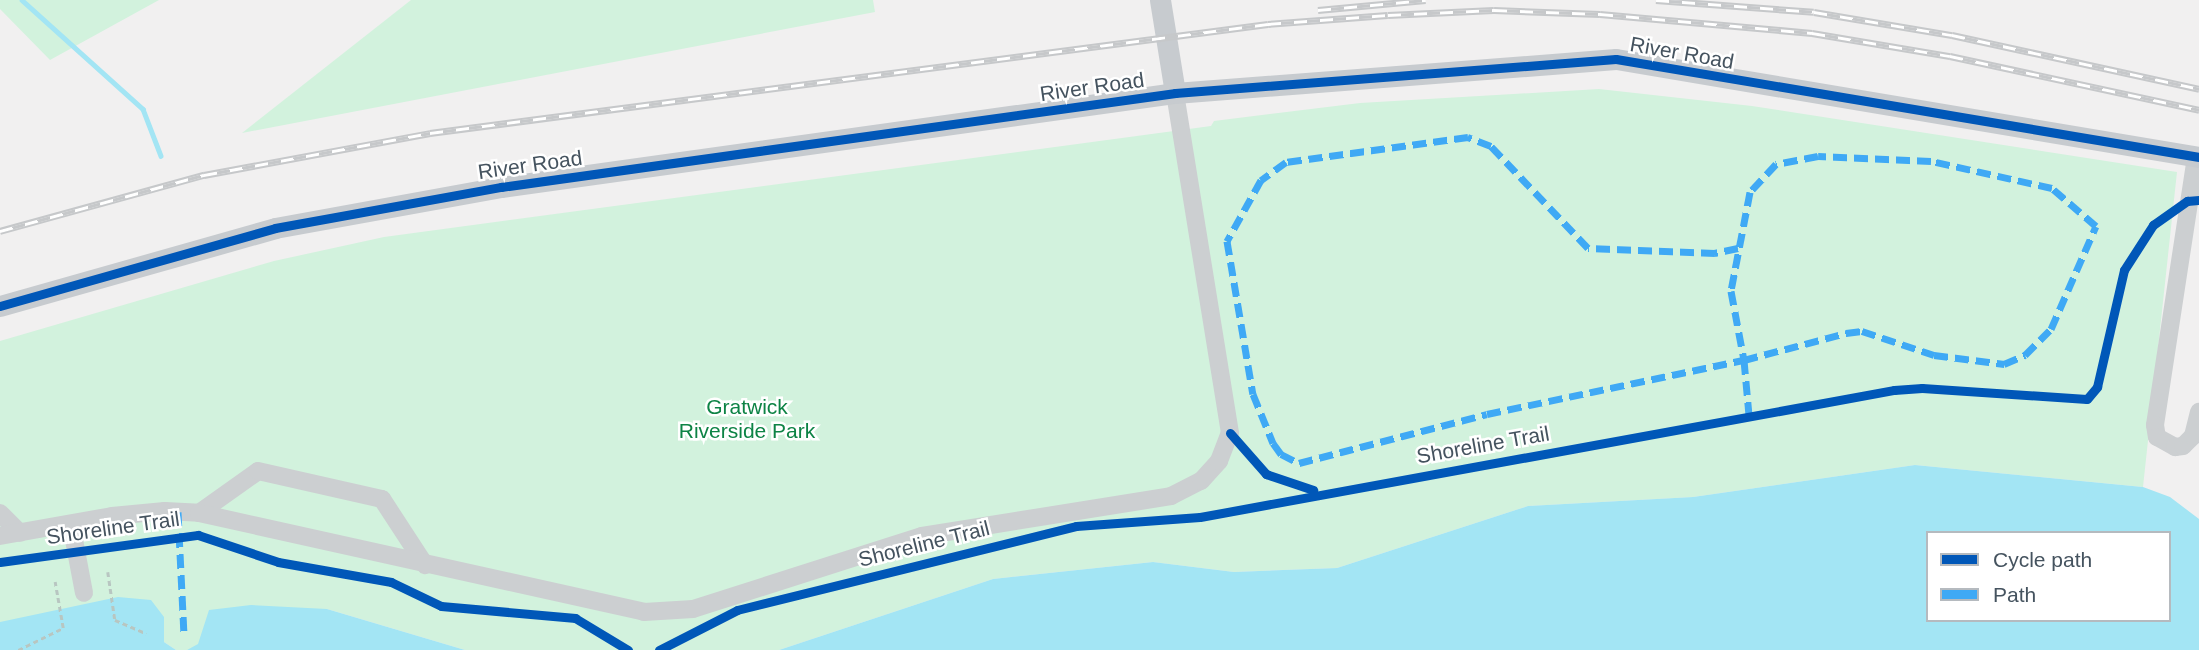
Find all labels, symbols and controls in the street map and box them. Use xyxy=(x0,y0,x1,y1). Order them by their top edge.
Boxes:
street label: River Road xyxy=(1628,31,1736,75)
street label: River Road xyxy=(1038,67,1146,107)
street label: River Road xyxy=(476,145,584,185)
park label: Gratwick Riverside Park xyxy=(679,394,815,444)
street label: Shoreline Trail xyxy=(1415,421,1551,469)
street label: Shoreline Trail xyxy=(45,506,181,550)
street label: Shoreline Trail xyxy=(856,515,992,573)
legend xyxy=(1926,531,2171,622)
text: Cycle path xyxy=(1993,548,2092,571)
text: Path xyxy=(1993,583,2036,606)

